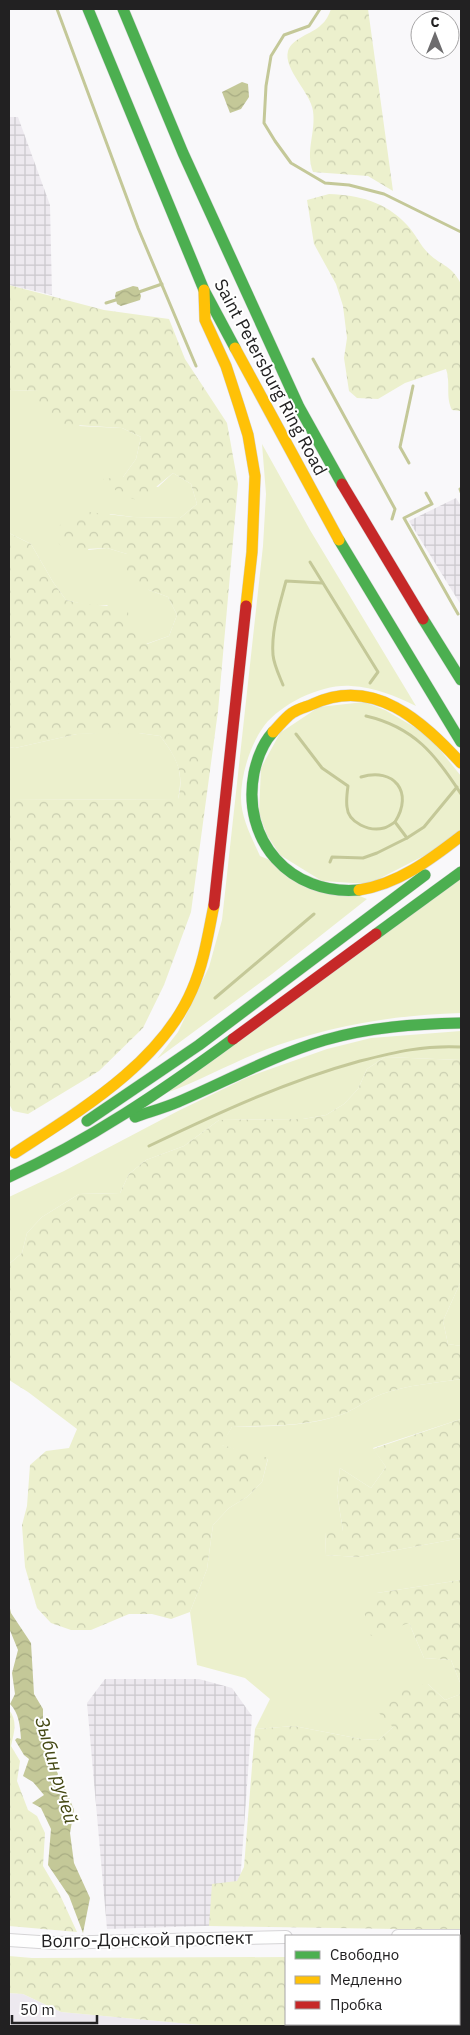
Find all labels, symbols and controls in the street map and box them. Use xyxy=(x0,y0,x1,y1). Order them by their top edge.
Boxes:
north arrow xyxy=(410,10,460,60)
text: С xyxy=(430,13,440,31)
street label: Saint Petersburg Ring Road xyxy=(209,275,333,479)
water label: Зыбин ручей xyxy=(30,1714,84,1826)
street label: Волго-Донской проспект xyxy=(41,1926,254,1952)
legend xyxy=(285,1935,460,2025)
text: Свободно xyxy=(330,1945,399,1964)
text: Медленно xyxy=(330,1970,402,1989)
scale bar xyxy=(12,1992,98,2024)
text: Пробка xyxy=(330,1995,382,2014)
text: 50 m xyxy=(20,2000,55,2019)

